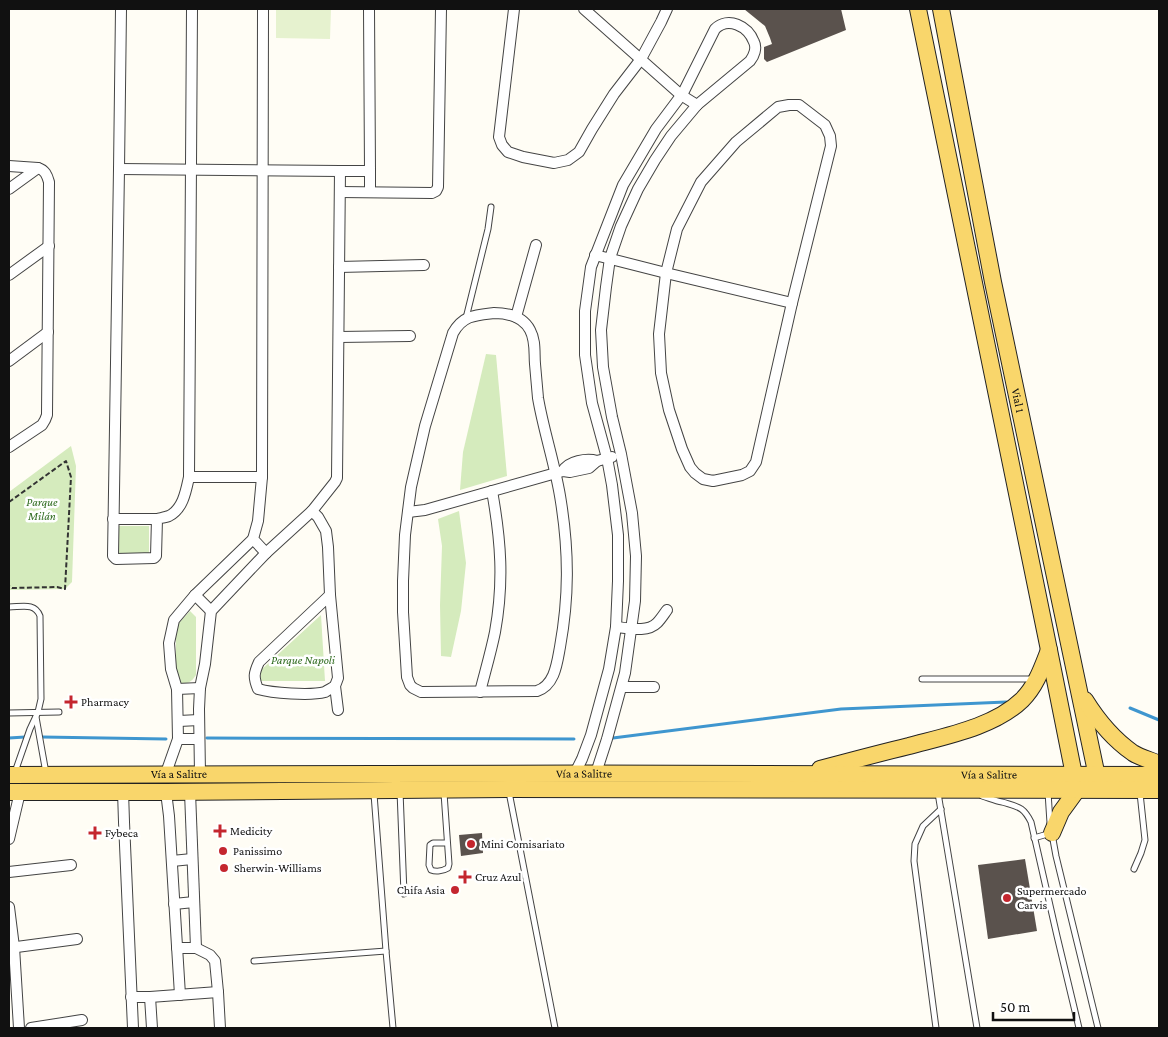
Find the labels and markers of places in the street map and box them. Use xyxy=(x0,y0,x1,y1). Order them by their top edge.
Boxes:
place label: Pharmacy xyxy=(81,695,129,709)
marker: Pharmacy xyxy=(65,696,77,708)
place label: Medicity xyxy=(230,824,273,838)
marker: Medicity xyxy=(214,825,226,837)
place label: Fybeca xyxy=(105,826,139,840)
marker: Fybeca xyxy=(89,827,101,839)
place label: Mini Comisariato xyxy=(481,837,565,851)
marker: Mini Comisariato xyxy=(465,838,477,850)
place label: Panissimo xyxy=(233,844,282,858)
marker: Panissimo xyxy=(217,845,229,857)
place label: Sherwin-Williams xyxy=(234,861,322,875)
marker: Sherwin-Williams xyxy=(218,862,230,874)
place label: Cruz Azul xyxy=(475,870,521,884)
marker: Cruz Azul xyxy=(459,871,471,883)
place label: Chifa Asia xyxy=(397,883,445,897)
marker: Chifa Asia xyxy=(449,884,461,896)
place label: Supermercado Carvis xyxy=(1017,884,1087,912)
marker: Supermercado Carvis xyxy=(1001,892,1013,904)

